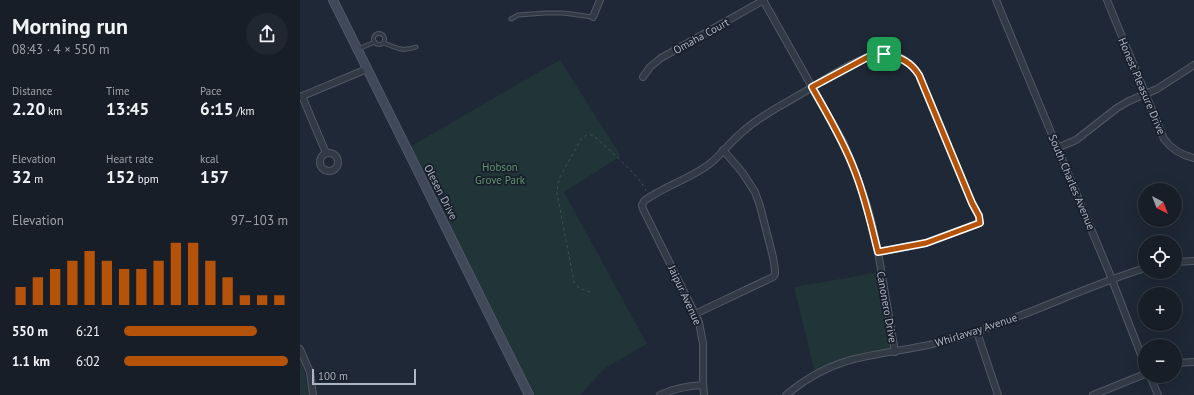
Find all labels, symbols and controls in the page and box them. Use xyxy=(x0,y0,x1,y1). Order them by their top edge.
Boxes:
text: Morning run xyxy=(12,12,128,40)
button: share xyxy=(246,13,288,55)
street label: Omaha Court xyxy=(671,15,732,57)
street label: Honest Pleasure Drive xyxy=(1115,35,1169,137)
pin xyxy=(867,37,901,71)
text: 08:43 · 4 × 550 m xyxy=(12,41,109,58)
icon: arrive xyxy=(873,43,895,65)
text: Distance xyxy=(12,84,52,98)
text: Time xyxy=(106,84,130,98)
text: Pace xyxy=(200,84,222,98)
text: 2.20 xyxy=(12,98,45,120)
text: 13:45 xyxy=(106,98,149,120)
text: 6:15 xyxy=(200,98,234,120)
text: km xyxy=(45,104,62,118)
text: /km xyxy=(234,104,255,118)
street label: South Charles Avenue xyxy=(1046,132,1099,232)
text: Elevation xyxy=(12,152,56,166)
text: Heart rate xyxy=(106,152,154,166)
text: kcal xyxy=(200,152,219,166)
park label: Hobson Grove Park xyxy=(475,160,526,187)
street label: Olesen Drive xyxy=(421,162,461,222)
text: 32 xyxy=(12,166,31,188)
text: 152 xyxy=(106,166,135,188)
text: 157 xyxy=(200,166,229,188)
text: m xyxy=(31,172,43,186)
text: bpm xyxy=(135,172,159,186)
north arrow xyxy=(1138,183,1182,227)
map controls xyxy=(1138,183,1182,383)
text: Elevation xyxy=(12,212,64,229)
text: 97–103 m xyxy=(231,212,288,229)
button: locate xyxy=(1138,235,1182,279)
street label: Jaipur Avenue xyxy=(665,262,705,327)
street label: Canonero Drive xyxy=(874,270,900,344)
button: + xyxy=(1138,287,1182,331)
street label: Whirlaway Avenue xyxy=(933,310,1019,350)
text: 550 m xyxy=(12,323,48,340)
text: 6:21 xyxy=(76,323,100,340)
button: − xyxy=(1138,339,1182,383)
text: 1.1 km xyxy=(12,353,50,370)
text: 6:02 xyxy=(76,353,100,370)
scale bar xyxy=(312,367,416,386)
text: 100 m xyxy=(318,369,348,383)

